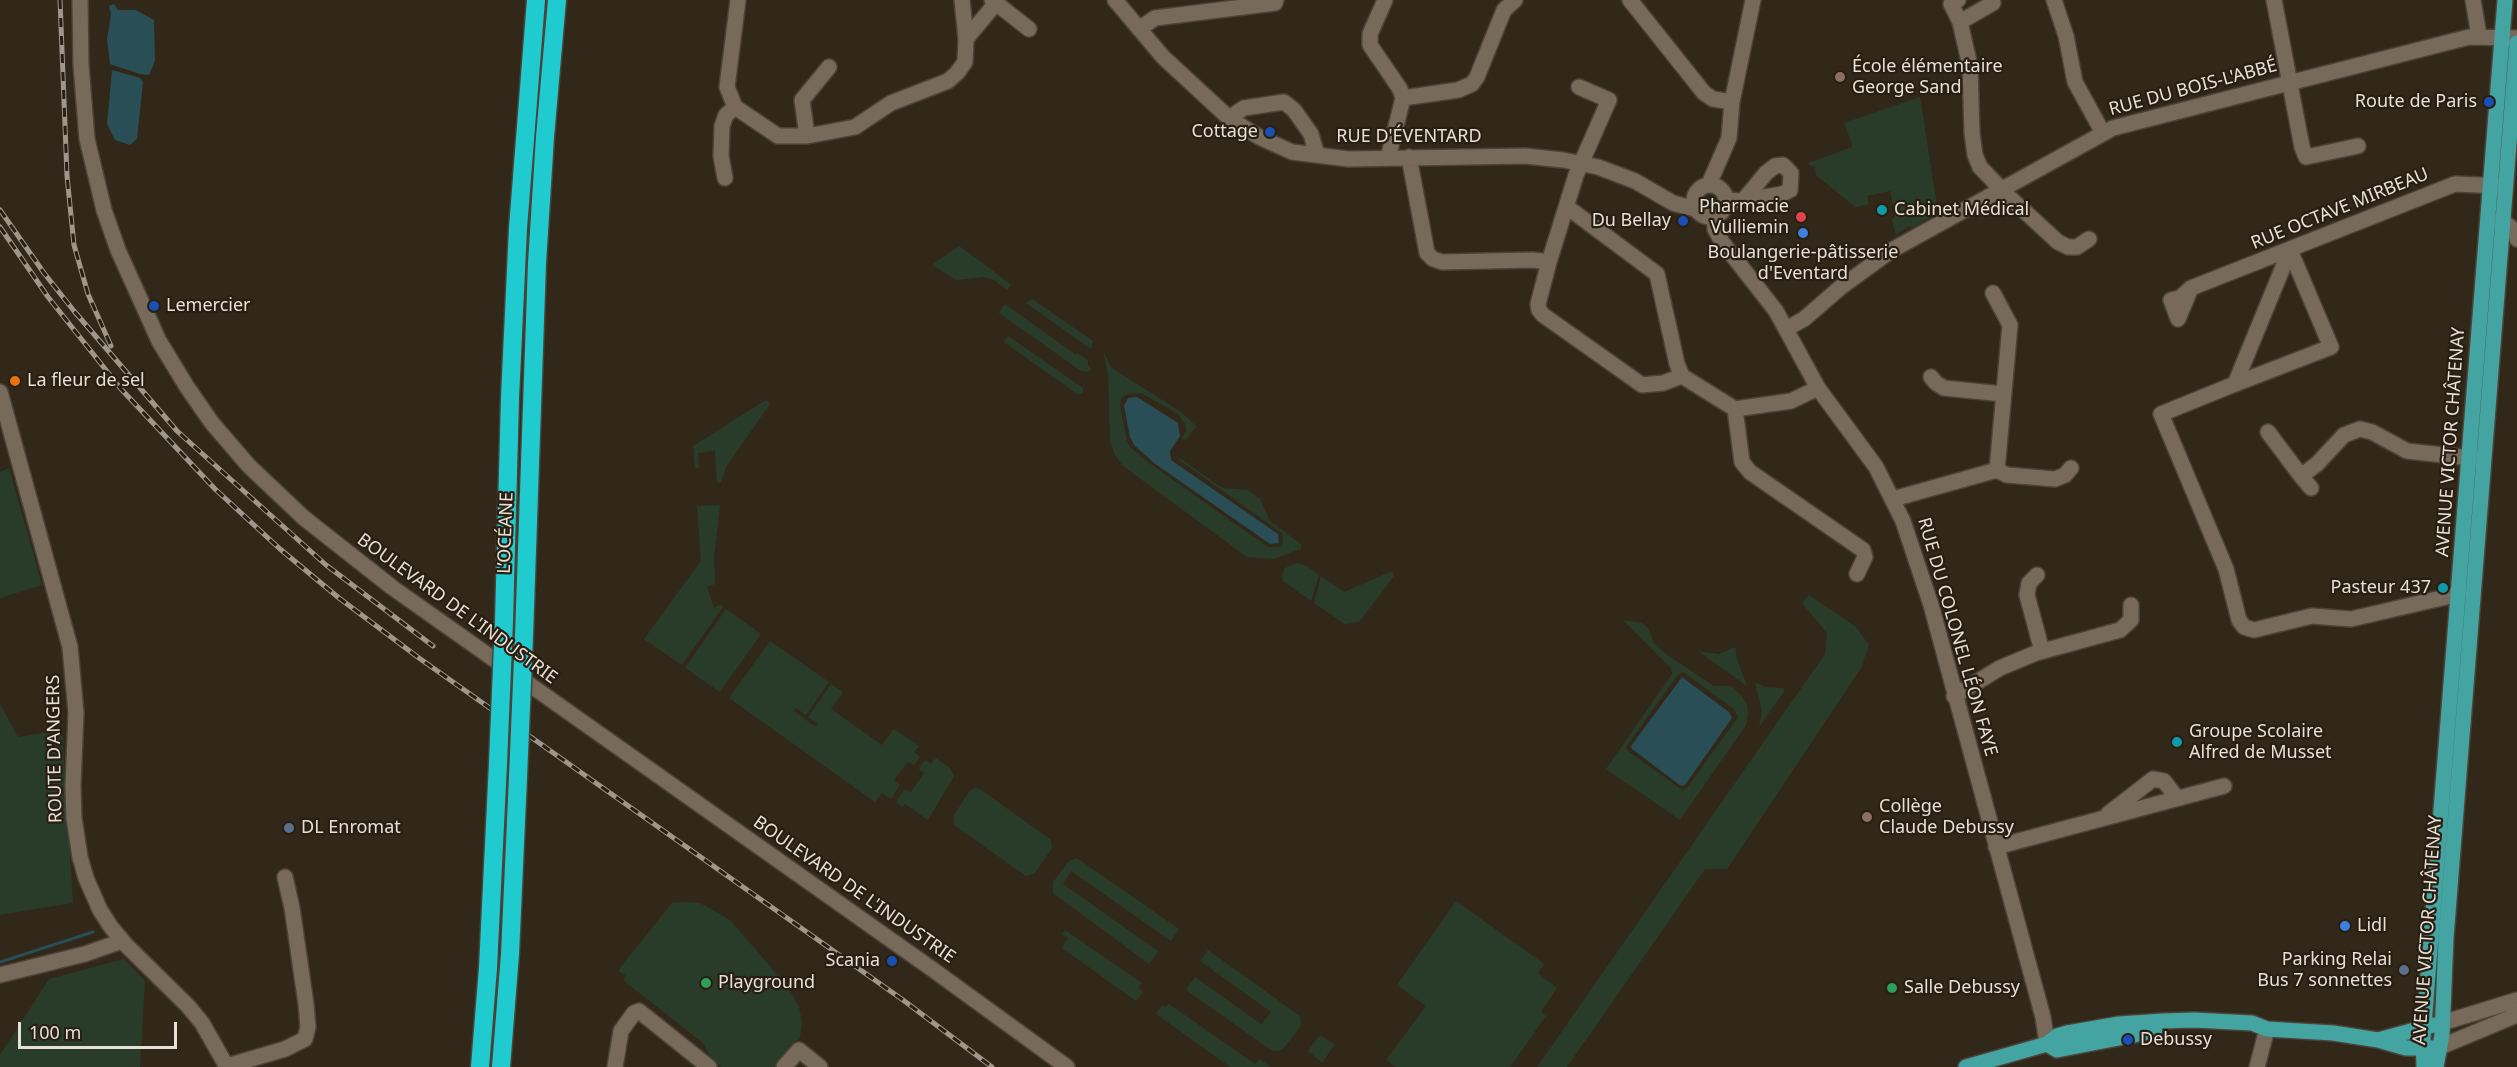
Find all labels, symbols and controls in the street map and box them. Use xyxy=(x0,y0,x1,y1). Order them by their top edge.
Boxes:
street label: RUE DU BOIS-L'ABBÉ xyxy=(2107,55,2279,121)
place label: École élémentaire George Sand xyxy=(1852,56,2003,98)
marker: École élémentaire George Sand xyxy=(1833,70,1847,84)
place label: Route de Paris xyxy=(2355,91,2477,113)
marker: Route de Paris xyxy=(2482,95,2496,109)
place label: Cottage xyxy=(1191,121,1258,143)
marker: Cottage xyxy=(1263,125,1277,139)
street label: RUE D'ÉVENTARD xyxy=(1336,126,1482,148)
street label: RUE OCTAVE MIRBEAU xyxy=(2248,163,2432,255)
place label: Pharmacie Vulliemin xyxy=(1699,196,1789,238)
place label: Cabinet Médical xyxy=(1894,199,2029,221)
marker: Cabinet Médical xyxy=(1875,203,1889,217)
place label: Du Bellay xyxy=(1592,210,1671,232)
marker: Pharmacie Vulliemin xyxy=(1794,210,1808,224)
marker: Du Bellay xyxy=(1676,214,1690,228)
marker: Boulangerie-pâtisserie d'Eventard xyxy=(1796,226,1810,240)
place label: Boulangerie-pâtisserie d'Eventard xyxy=(1708,242,1898,284)
place label: Lemercier xyxy=(166,295,251,317)
marker: Lemercier xyxy=(147,299,161,313)
street label: AVENUE VICTOR CHÂTENAY xyxy=(2432,326,2470,558)
place label: La fleur de sel xyxy=(27,370,145,392)
marker: La fleur de sel xyxy=(8,374,22,388)
street label: L’OCÉANE xyxy=(494,492,518,574)
street label: RUE DU COLONEL LÉON FAYE xyxy=(1913,515,2001,759)
street label: BOULEVARD DE L'INDUSTRIE xyxy=(353,529,561,689)
place label: Pasteur 437 xyxy=(2331,577,2431,599)
marker: Pasteur 437 xyxy=(2436,581,2450,595)
street label: ROUTE D'ANGERS xyxy=(43,675,67,823)
place label: Groupe Scolaire Alfred de Musset xyxy=(2189,721,2332,764)
marker: Groupe Scolaire Alfred de Musset xyxy=(2170,735,2184,749)
place label: Collège Claude Debussy xyxy=(1879,796,2014,838)
marker: Collège Claude Debussy xyxy=(1860,810,1874,824)
street label: BOULEVARD DE L'INDUSTRIE xyxy=(749,812,959,968)
street label: AVENUE VICTOR CHÂTENAY xyxy=(2409,814,2447,1046)
place label: DL Enromat xyxy=(301,817,401,839)
marker: DL Enromat xyxy=(282,821,296,835)
place label: Lidl xyxy=(2357,915,2387,937)
marker: Lidl xyxy=(2338,919,2352,933)
place label: Parking Relai Bus 7 sonnettes xyxy=(2257,949,2392,992)
place label: Scania xyxy=(826,950,880,972)
marker: Scania xyxy=(885,954,899,968)
marker: Parking Relai Bus 7 sonnettes xyxy=(2397,963,2411,977)
place label: Playground xyxy=(718,972,815,994)
marker: Playground xyxy=(699,976,713,990)
place label: Salle Debussy xyxy=(1904,977,2020,999)
marker: Salle Debussy xyxy=(1885,981,1899,995)
scale bar xyxy=(21,1010,180,1048)
text: 100 m xyxy=(29,1020,81,1044)
place label: Debussy xyxy=(2140,1029,2212,1051)
marker: Debussy xyxy=(2121,1033,2135,1047)

